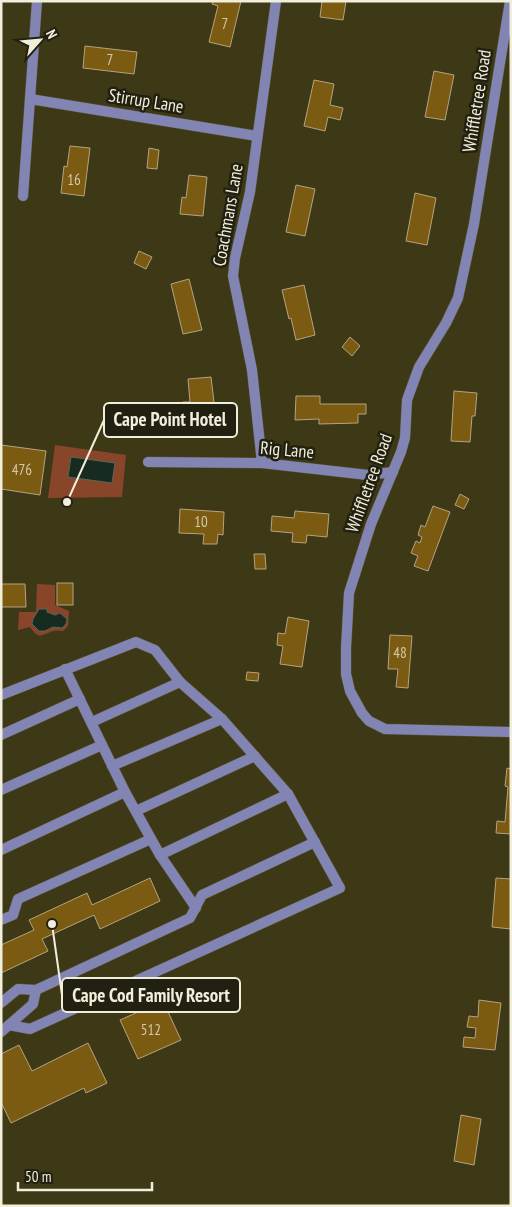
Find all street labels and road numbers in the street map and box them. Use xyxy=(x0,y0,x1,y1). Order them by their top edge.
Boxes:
street label: Whiffletree Road xyxy=(457,48,496,154)
street label: Stirrup Lane xyxy=(107,83,185,118)
street label: Coachmans Lane xyxy=(207,162,248,268)
street label: Whiffletree Road xyxy=(340,430,397,535)
street label: Rig Lane xyxy=(259,436,315,463)

